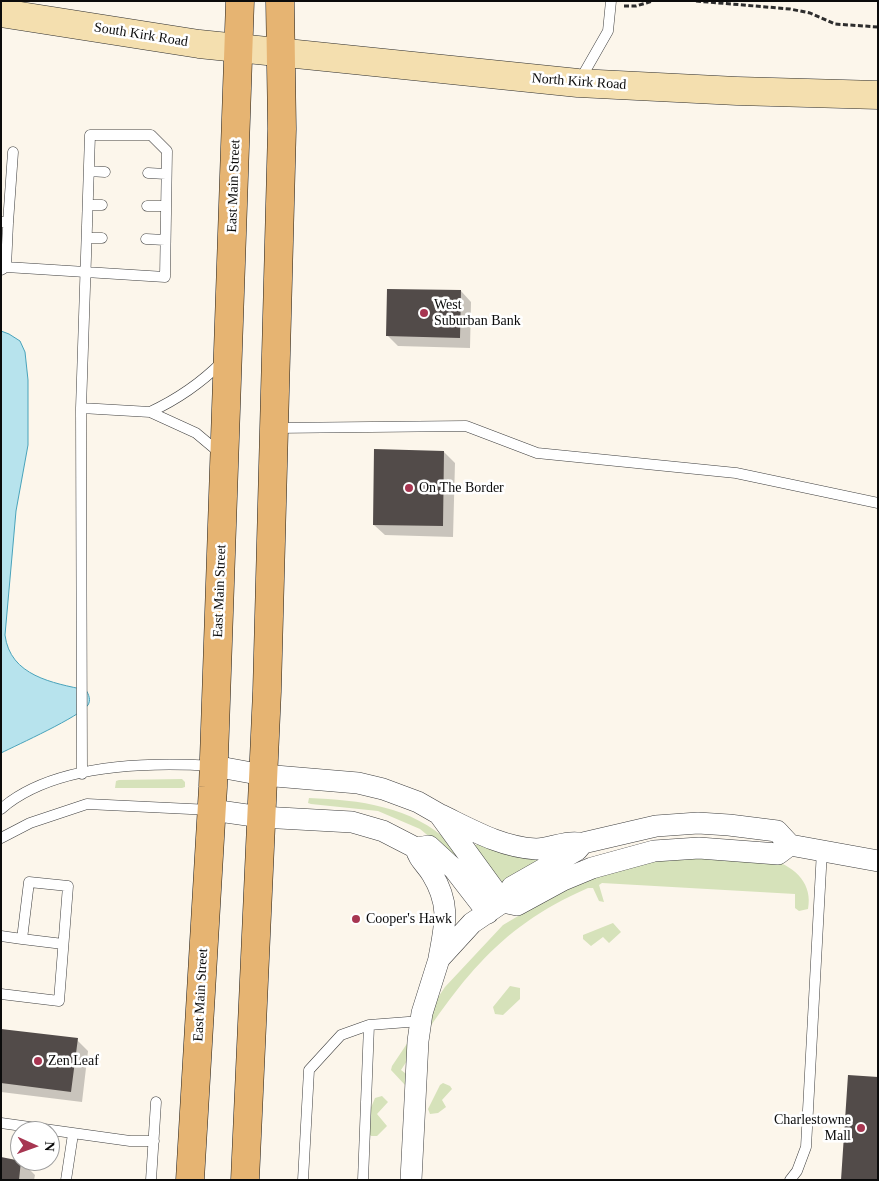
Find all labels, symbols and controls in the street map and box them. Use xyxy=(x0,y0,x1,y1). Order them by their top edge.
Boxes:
street label: South Kirk Road xyxy=(93,19,189,51)
street label: North Kirk Road xyxy=(531,70,627,94)
street label: East Main Street xyxy=(224,139,244,233)
place label: West Suburban Bank xyxy=(434,297,521,330)
marker: West Suburban Bank xyxy=(418,307,430,319)
place label: On The Border xyxy=(419,480,504,496)
marker: On The Border xyxy=(403,482,415,494)
street label: East Main Street xyxy=(210,544,230,638)
place label: Cooper's Hawk xyxy=(366,911,452,927)
marker: Cooper's Hawk xyxy=(350,913,362,925)
street label: East Main Street xyxy=(190,948,212,1042)
place label: Zen Leaf xyxy=(48,1053,99,1069)
marker: Zen Leaf xyxy=(32,1055,44,1067)
place label: Charlestowne Mall xyxy=(774,1112,851,1144)
north arrow xyxy=(10,1121,60,1171)
marker: Charlestowne Mall xyxy=(855,1122,867,1134)
text: N xyxy=(42,1141,57,1152)

